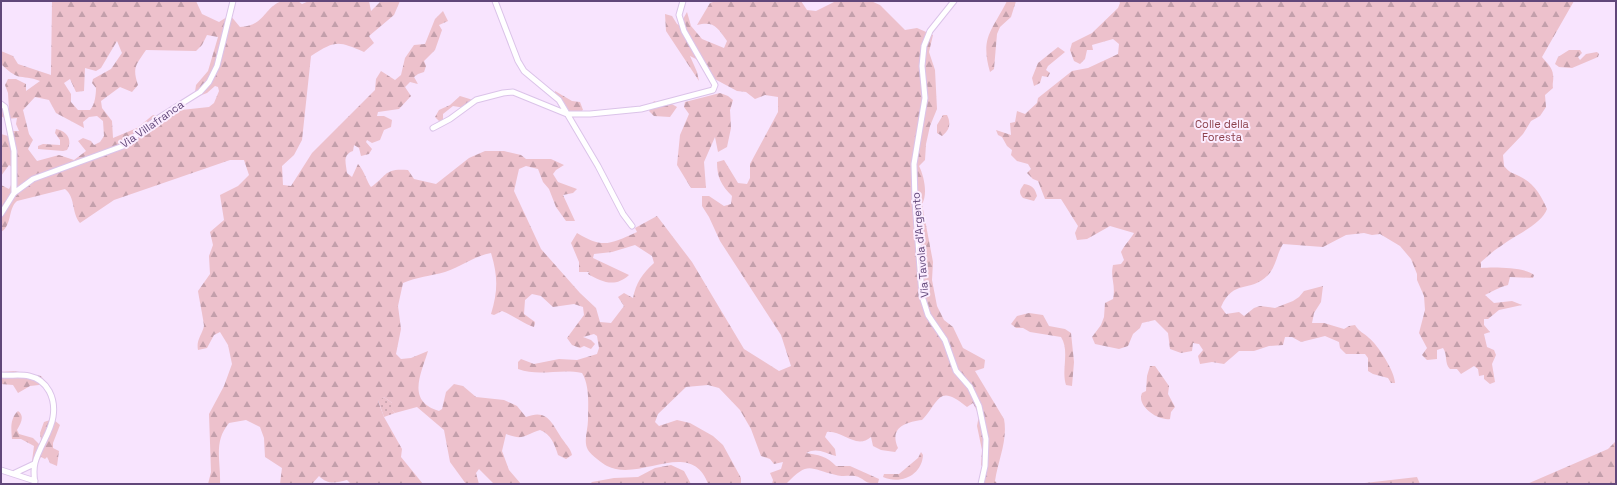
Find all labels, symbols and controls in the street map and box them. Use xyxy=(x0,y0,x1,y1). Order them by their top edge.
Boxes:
street label: Via Villafranca xyxy=(118,97,187,151)
park label: Colle della Foresta xyxy=(1195,117,1250,144)
street label: Via Tavola d'Argento xyxy=(908,191,932,298)

